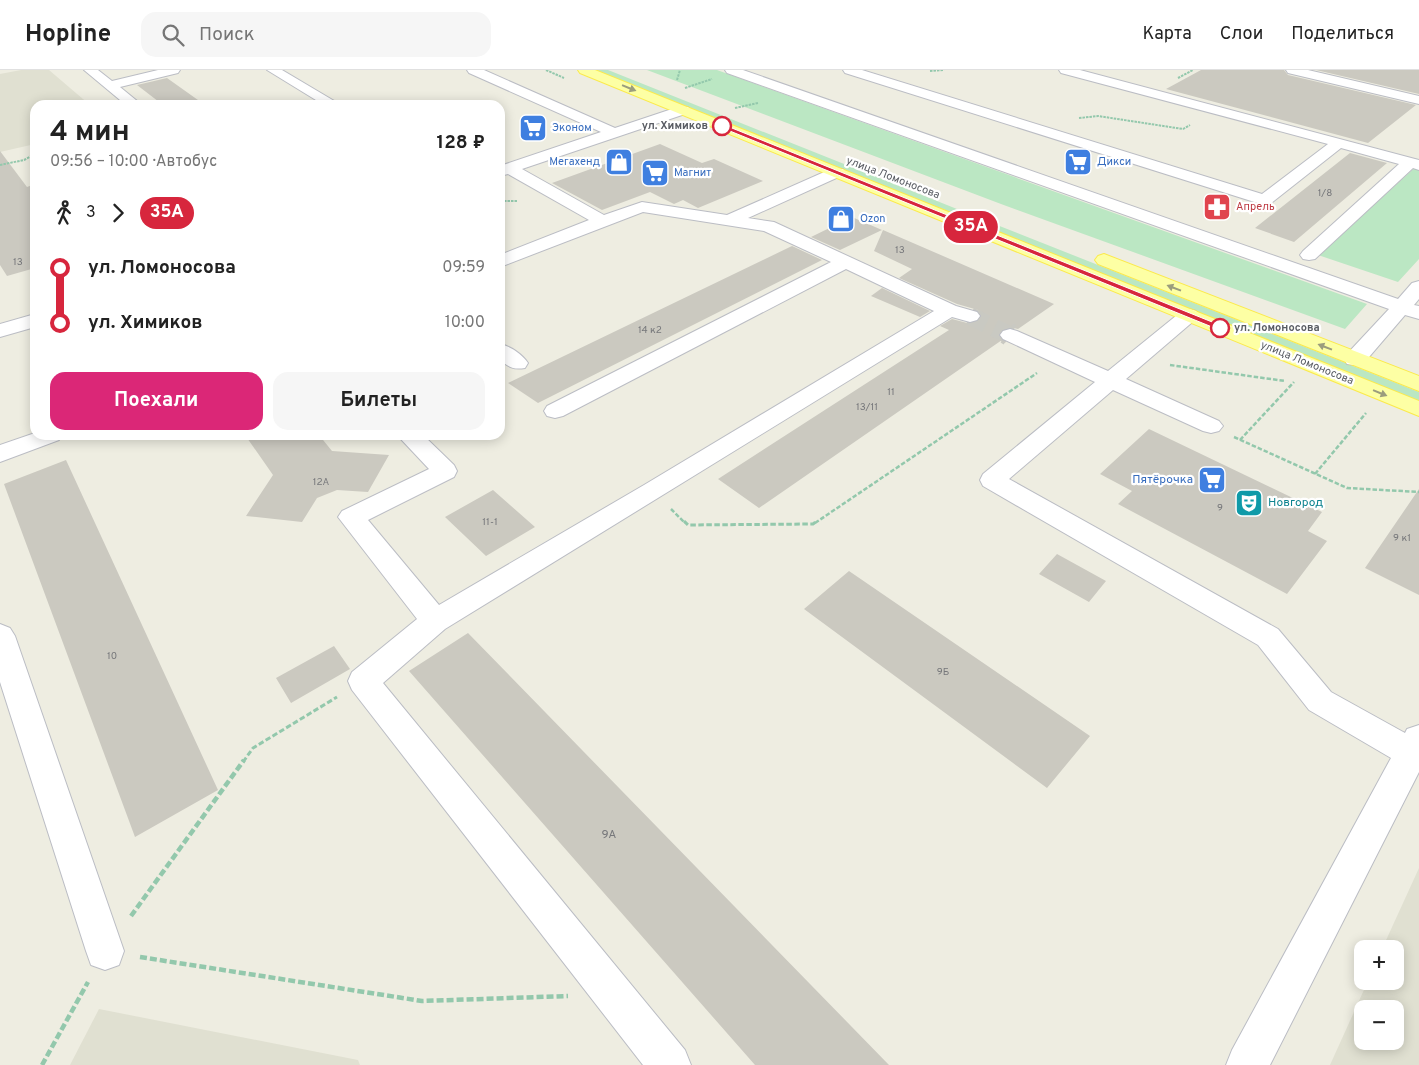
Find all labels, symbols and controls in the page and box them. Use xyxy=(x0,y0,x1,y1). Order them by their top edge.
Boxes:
search box xyxy=(141,12,491,57)
text: Hopline xyxy=(25,20,111,50)
icon: search xyxy=(159,21,187,49)
text: Поиск xyxy=(199,23,255,47)
text: Карта xyxy=(1142,23,1192,46)
text: Слои xyxy=(1220,23,1263,46)
text: Поделиться xyxy=(1291,23,1394,46)
one-way arrow xyxy=(622,85,636,93)
supermarket icon: Эконом xyxy=(518,113,548,143)
text: 4 мин xyxy=(50,115,130,151)
marker: ул. Химиков xyxy=(712,116,732,136)
place label: ул. Химиков xyxy=(642,119,708,133)
place label: Эконом xyxy=(552,121,592,135)
text: 128 ₽ xyxy=(437,131,485,155)
shop icon: Мегахенд xyxy=(604,147,634,177)
supermarket icon: Дикси xyxy=(1063,147,1093,177)
text: 09:56 – 10:00 · Автобус xyxy=(50,152,217,172)
street label: улица Ломоносова xyxy=(844,154,942,202)
place label: Мегахенд xyxy=(549,155,600,169)
place label: Дикси xyxy=(1097,155,1131,169)
supermarket icon: Магнит xyxy=(640,158,670,188)
place label: Магнит xyxy=(674,166,711,180)
house number: 1/8 xyxy=(1318,187,1332,200)
pharmacy icon: Апрель xyxy=(1202,192,1232,222)
icon: walk xyxy=(50,199,78,227)
icon: forward xyxy=(104,199,132,227)
place label: Апрель xyxy=(1236,200,1275,214)
text: 35А xyxy=(150,201,184,224)
text: 3 xyxy=(86,203,96,223)
shop icon: Ozon xyxy=(826,204,856,234)
line badge: 35А xyxy=(942,211,1000,243)
place label: Ozon xyxy=(860,212,886,226)
text: 35А xyxy=(954,215,988,238)
house number: 13 xyxy=(895,244,905,257)
house number: 13 xyxy=(13,256,23,269)
text: ул. Ломоносова xyxy=(88,256,236,280)
text: 09:59 xyxy=(442,258,485,278)
one-way arrow xyxy=(1166,284,1181,291)
text: ул. Химиков xyxy=(88,311,203,335)
text: 10:00 xyxy=(445,313,485,333)
marker: ул. Ломоносова xyxy=(1210,318,1230,338)
place label: ул. Ломоносова xyxy=(1234,321,1320,335)
house number: 14 к2 xyxy=(638,324,662,337)
street label: улица Ломоносова xyxy=(1258,338,1356,388)
one-way arrow xyxy=(1317,343,1332,351)
button: Поехали xyxy=(50,372,263,430)
button: Билеты xyxy=(273,372,485,430)
house number: 11 xyxy=(887,386,895,399)
one-way arrow xyxy=(1373,389,1388,397)
house number: 13/11 xyxy=(856,401,878,414)
supermarket icon: Пятёрочка xyxy=(1197,465,1227,495)
place label: Пятёрочка xyxy=(1132,472,1193,488)
house number: 12А xyxy=(313,476,330,489)
theatre icon: Новгород xyxy=(1234,488,1264,518)
place label: Новгород xyxy=(1268,495,1323,511)
house number: 9 xyxy=(1217,502,1223,515)
house number: 11-1 xyxy=(482,516,498,529)
house number: 9 к1 xyxy=(1393,532,1411,545)
house number: 10 xyxy=(107,650,117,663)
house number: 9Б xyxy=(937,666,949,679)
house number: 9А xyxy=(602,827,616,843)
map controls xyxy=(1354,940,1404,1050)
button: + xyxy=(1354,940,1404,990)
button: − xyxy=(1354,1000,1404,1050)

